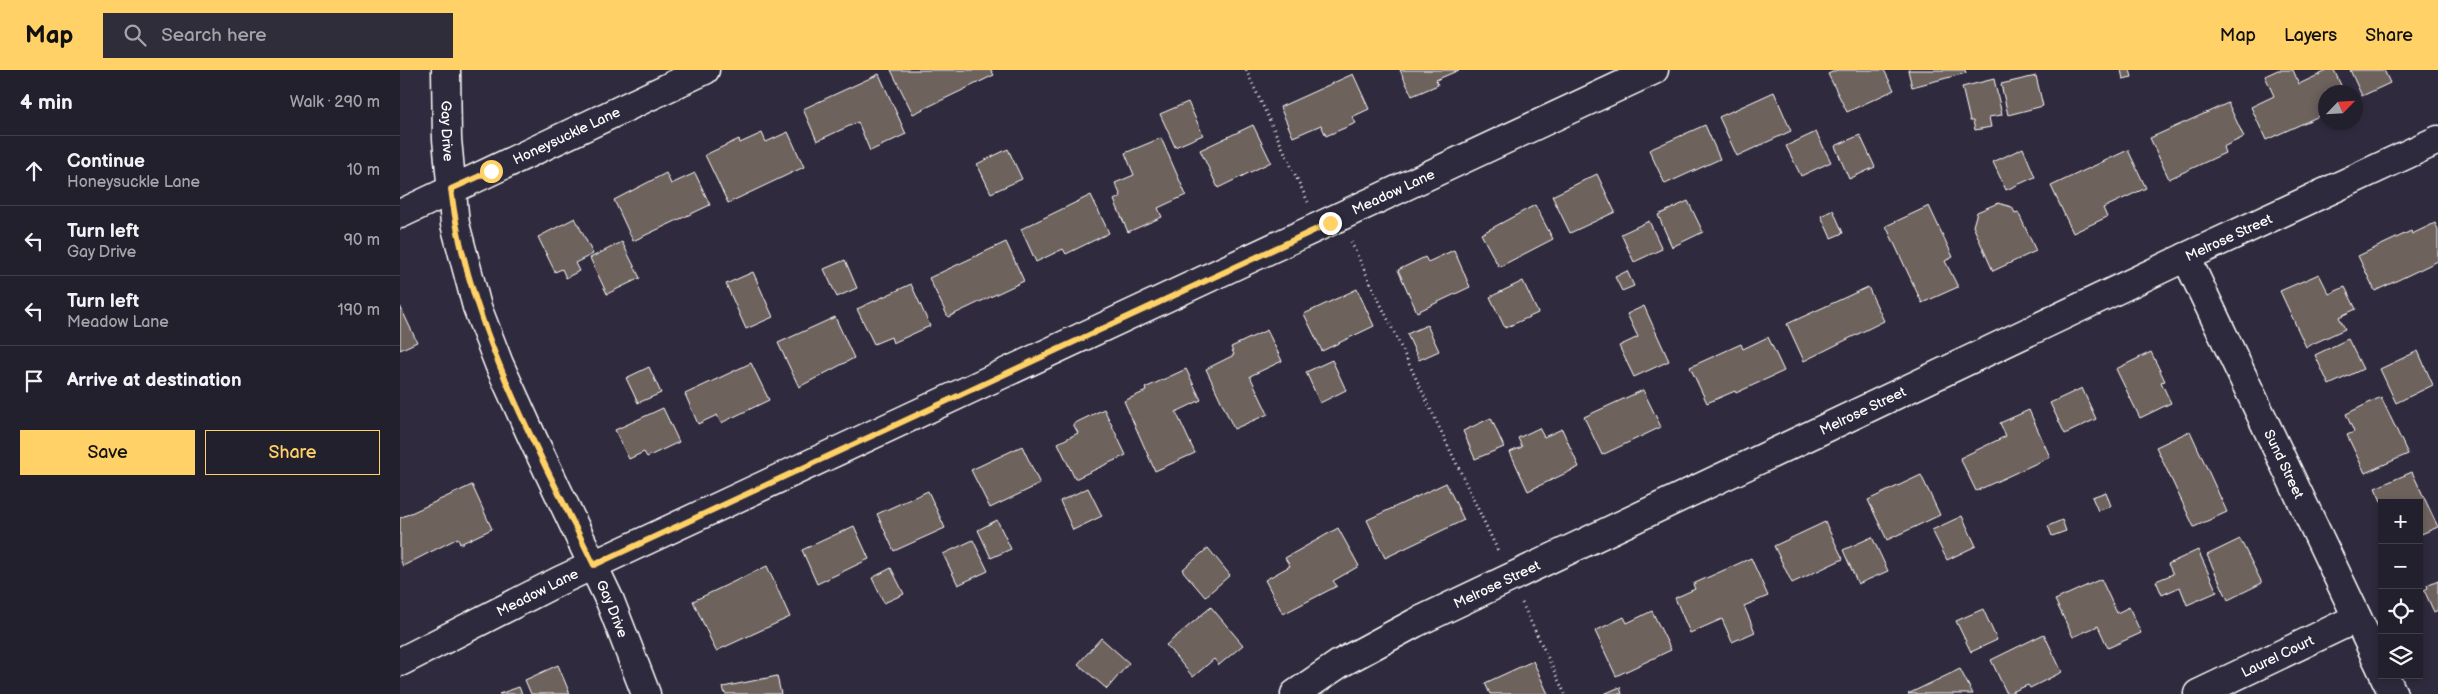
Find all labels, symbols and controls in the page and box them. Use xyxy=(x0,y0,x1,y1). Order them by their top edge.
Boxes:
search box xyxy=(103,13,453,58)
text: Map xyxy=(25,21,73,50)
icon: search xyxy=(121,21,149,49)
text: Search here xyxy=(161,24,267,47)
text: Map xyxy=(2220,25,2256,46)
text: Layers xyxy=(2284,25,2337,46)
text: Share xyxy=(2365,25,2413,46)
north arrow xyxy=(2318,85,2363,130)
text: 4 min xyxy=(20,90,73,115)
text: Walk · 290 m xyxy=(290,93,380,112)
street label: Gay Drive xyxy=(437,101,457,162)
street label: Honeysuckle Lane xyxy=(510,103,623,168)
text: Continue xyxy=(67,150,145,173)
icon: ahead xyxy=(20,157,48,185)
route start xyxy=(480,160,503,183)
text: 10 m xyxy=(347,161,380,180)
street label: Meadow Lane xyxy=(1349,166,1437,219)
text: Honeysuckle Lane xyxy=(67,173,200,192)
street label: Melrose Street xyxy=(2183,210,2275,265)
route end xyxy=(1319,212,1342,235)
text: Turn left xyxy=(67,220,139,243)
icon: left xyxy=(20,227,48,255)
text: 90 m xyxy=(344,231,380,250)
text: Gay Drive xyxy=(67,243,136,262)
text: Turn left xyxy=(67,290,139,313)
icon: left xyxy=(20,297,48,325)
text: 190 m xyxy=(338,301,380,320)
text: Meadow Lane xyxy=(67,313,169,332)
icon: arrive xyxy=(20,367,48,395)
text: Arrive at destination xyxy=(67,369,242,392)
street label: Melrose Street xyxy=(1817,383,1909,439)
street label: Sund Street xyxy=(2260,427,2308,502)
button: Save xyxy=(20,430,195,475)
button: Share xyxy=(205,430,380,475)
map controls xyxy=(2378,499,2423,679)
button: + xyxy=(2378,499,2423,544)
button: − xyxy=(2378,544,2423,589)
street label: Melrose Street xyxy=(1451,557,1543,612)
street label: Meadow Lane xyxy=(494,565,581,620)
street label: Gay Drive xyxy=(592,577,631,640)
button: locate xyxy=(2378,589,2423,634)
street label: Laurel Court xyxy=(2239,632,2317,681)
button: layers xyxy=(2378,634,2423,679)

